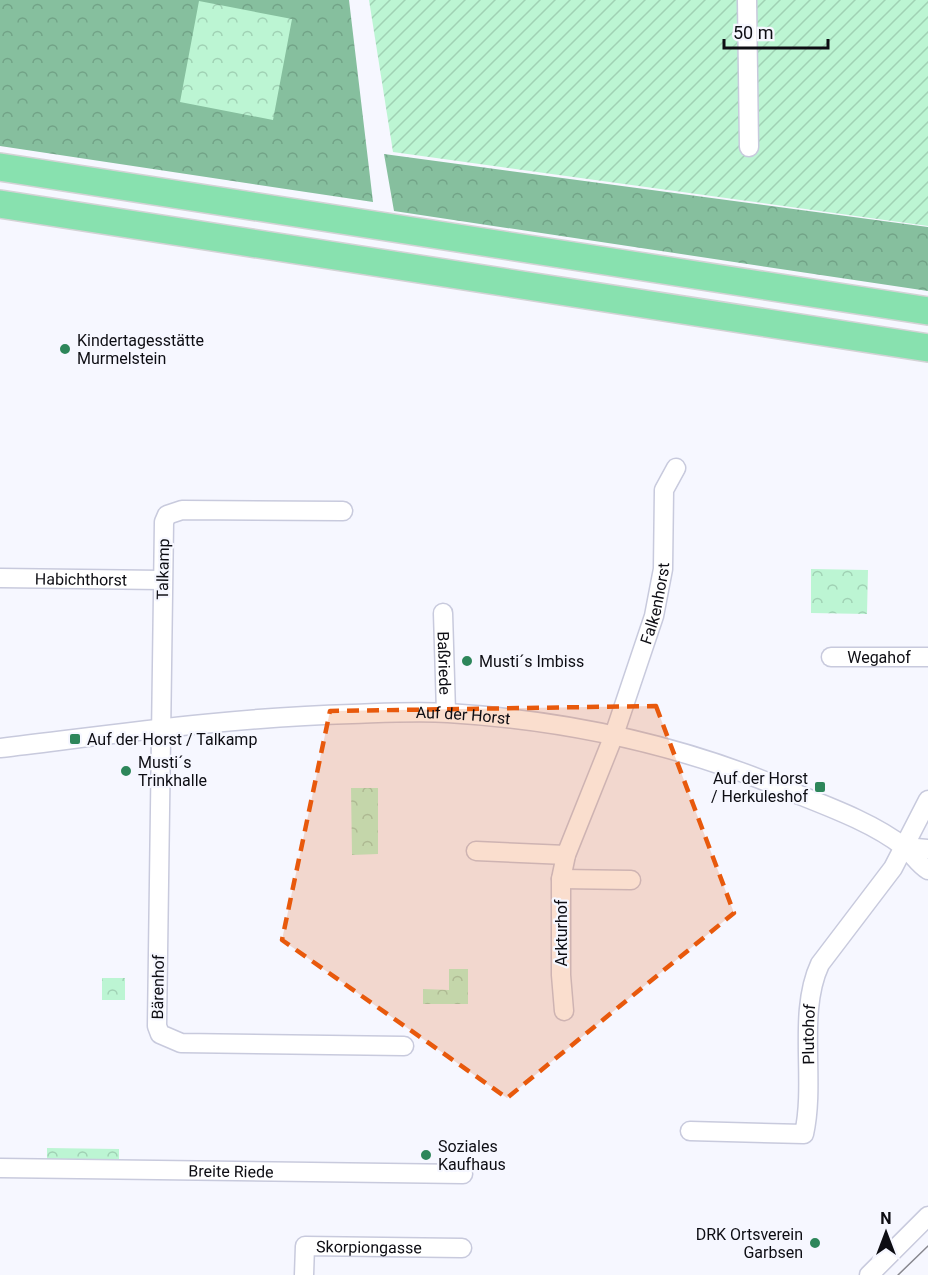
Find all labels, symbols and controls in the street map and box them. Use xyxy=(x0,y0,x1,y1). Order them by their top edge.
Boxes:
scale bar xyxy=(724,12,828,50)
text: 50 m xyxy=(733,22,773,43)
place label: Kindertagesstätte Murmelstein xyxy=(77,331,204,368)
marker: Kindertagesstätte Murmelstein xyxy=(58,342,72,356)
street label: Talkamp xyxy=(153,538,173,600)
street label: Falkenhorst xyxy=(636,563,673,647)
street label: Habichthorst xyxy=(35,569,127,589)
street label: Baßriede xyxy=(434,631,455,695)
street label: Wegahof xyxy=(847,648,911,667)
place label: Musti´s Imbiss xyxy=(479,652,584,671)
marker: Musti´s Imbiss xyxy=(460,654,474,668)
street label: Auf der Horst xyxy=(416,703,512,728)
place label: Auf der Horst / Talkamp xyxy=(87,730,257,749)
marker: Auf der Horst / Talkamp xyxy=(68,732,82,746)
place label: Musti´s Trinkhalle xyxy=(138,753,207,790)
marker: Musti´s Trinkhalle xyxy=(119,764,133,778)
place label: Auf der Horst / Herkuleshof xyxy=(711,769,808,806)
marker: Auf der Horst / Herkuleshof xyxy=(813,780,827,794)
street label: Arkturhof xyxy=(552,899,571,966)
street label: Bärenhof xyxy=(148,954,168,1020)
street label: Plutohof xyxy=(798,1003,819,1065)
place label: Soziales Kaufhaus xyxy=(438,1137,506,1174)
marker: Soziales Kaufhaus xyxy=(419,1148,433,1162)
street label: Breite Riede xyxy=(188,1161,274,1181)
north arrow xyxy=(856,1203,916,1263)
text: N xyxy=(880,1209,892,1228)
place label: DRK Ortsverein Garbsen xyxy=(696,1225,803,1262)
marker: DRK Ortsverein Garbsen xyxy=(808,1236,822,1250)
street label: Skorpiongasse xyxy=(316,1237,422,1257)

